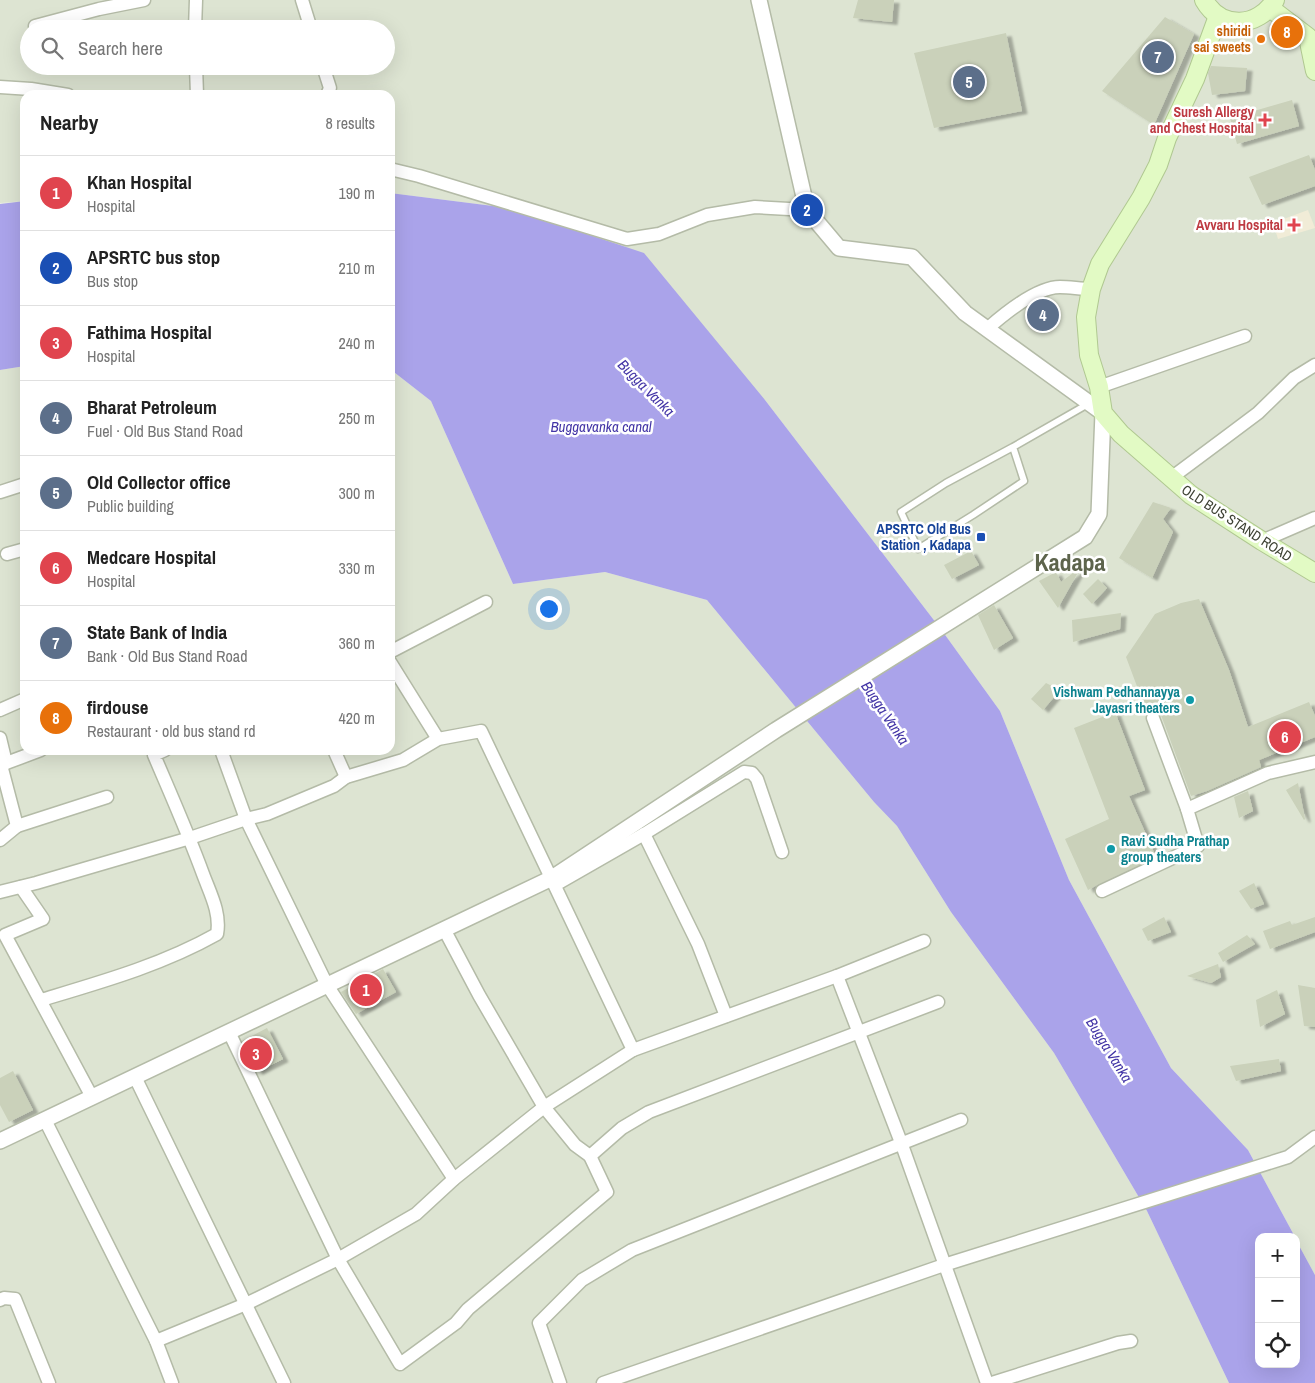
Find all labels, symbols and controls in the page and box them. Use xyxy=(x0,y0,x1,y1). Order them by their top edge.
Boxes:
pin: 8 xyxy=(1271,13,1303,51)
search box xyxy=(20,20,395,75)
place label: shiridi sai sweets xyxy=(1194,22,1251,56)
marker: shiridi sai sweets xyxy=(1255,33,1267,45)
icon: search xyxy=(38,34,66,62)
text: Search here xyxy=(78,35,163,61)
pin: 7 xyxy=(1142,38,1174,76)
pin: 5 xyxy=(953,63,985,101)
place label: Suresh Allergy and Chest Hospital xyxy=(1150,103,1255,137)
text: Nearby xyxy=(40,108,98,137)
text: 8 results xyxy=(325,112,375,134)
marker: Suresh Allergy and Chest Hospital xyxy=(1258,113,1272,127)
text: Khan Hospital xyxy=(87,169,192,195)
text: 1 xyxy=(52,182,60,204)
text: 190 m xyxy=(339,182,375,204)
pin: 2 xyxy=(791,191,823,229)
text: Hospital xyxy=(87,195,135,217)
place label: Avvaru Hospital xyxy=(1196,216,1283,234)
marker: Avvaru Hospital xyxy=(1287,218,1301,232)
text: APSRTC bus stop xyxy=(87,244,220,270)
text: 2 xyxy=(52,257,60,279)
text: 210 m xyxy=(339,257,375,279)
text: Bus stop xyxy=(87,270,138,292)
pin: 4 xyxy=(1027,296,1059,334)
text: Fathima Hospital xyxy=(87,319,212,345)
text: 3 xyxy=(52,332,60,354)
text: 240 m xyxy=(339,332,375,354)
text: Hospital xyxy=(87,345,135,367)
water label: Bugga Vanka xyxy=(613,354,680,421)
text: Bharat Petroleum xyxy=(87,394,217,420)
text: 4 xyxy=(52,407,60,429)
text: 250 m xyxy=(339,407,375,429)
water label: Buggavanka canal xyxy=(550,416,652,437)
text: Fuel · Old Bus Stand Road xyxy=(87,420,243,442)
text: Old Collector office xyxy=(87,469,231,495)
street label: OLD BUS STAND ROAD xyxy=(1178,481,1296,565)
text: 5 xyxy=(52,482,60,504)
text: 300 m xyxy=(339,482,375,504)
text: Public building xyxy=(87,495,174,517)
place label: APSRTC Old Bus Station , Kadapa xyxy=(877,520,972,554)
marker: APSRTC Old Bus Station , Kadapa xyxy=(975,531,987,543)
text: Medcare Hospital xyxy=(87,544,216,570)
district label: Kadapa xyxy=(1034,546,1106,578)
text: 6 xyxy=(52,557,60,579)
text: 330 m xyxy=(339,557,375,579)
text: Hospital xyxy=(87,570,135,592)
your location xyxy=(536,596,562,622)
text: State Bank of India xyxy=(87,619,227,645)
text: 7 xyxy=(52,632,60,654)
text: 360 m xyxy=(339,632,375,654)
text: Bank · Old Bus Stand Road xyxy=(87,645,247,667)
water label: Bugga Vanka xyxy=(856,677,915,749)
place label: Vishwam Pedhannayya Jayasri theaters xyxy=(1053,683,1181,717)
text: firdouse xyxy=(87,694,148,720)
marker: Vishwam Pedhannayya Jayasri theaters xyxy=(1184,694,1196,706)
text: 8 xyxy=(52,707,60,729)
text: 420 m xyxy=(339,707,375,729)
pin: 6 xyxy=(1269,718,1301,756)
text: Restaurant · old bus stand rd xyxy=(87,720,255,742)
place label: Ravi Sudha Prathap group theaters xyxy=(1121,832,1229,866)
marker: Ravi Sudha Prathap group theaters xyxy=(1105,843,1117,855)
pin: 1 xyxy=(350,971,382,1009)
water label: Bugga Vanka xyxy=(1081,1013,1138,1086)
pin: 3 xyxy=(240,1035,272,1073)
map controls xyxy=(1255,1233,1300,1368)
button: + xyxy=(1255,1233,1300,1278)
button: − xyxy=(1255,1278,1300,1323)
button: locate xyxy=(1255,1323,1300,1368)

